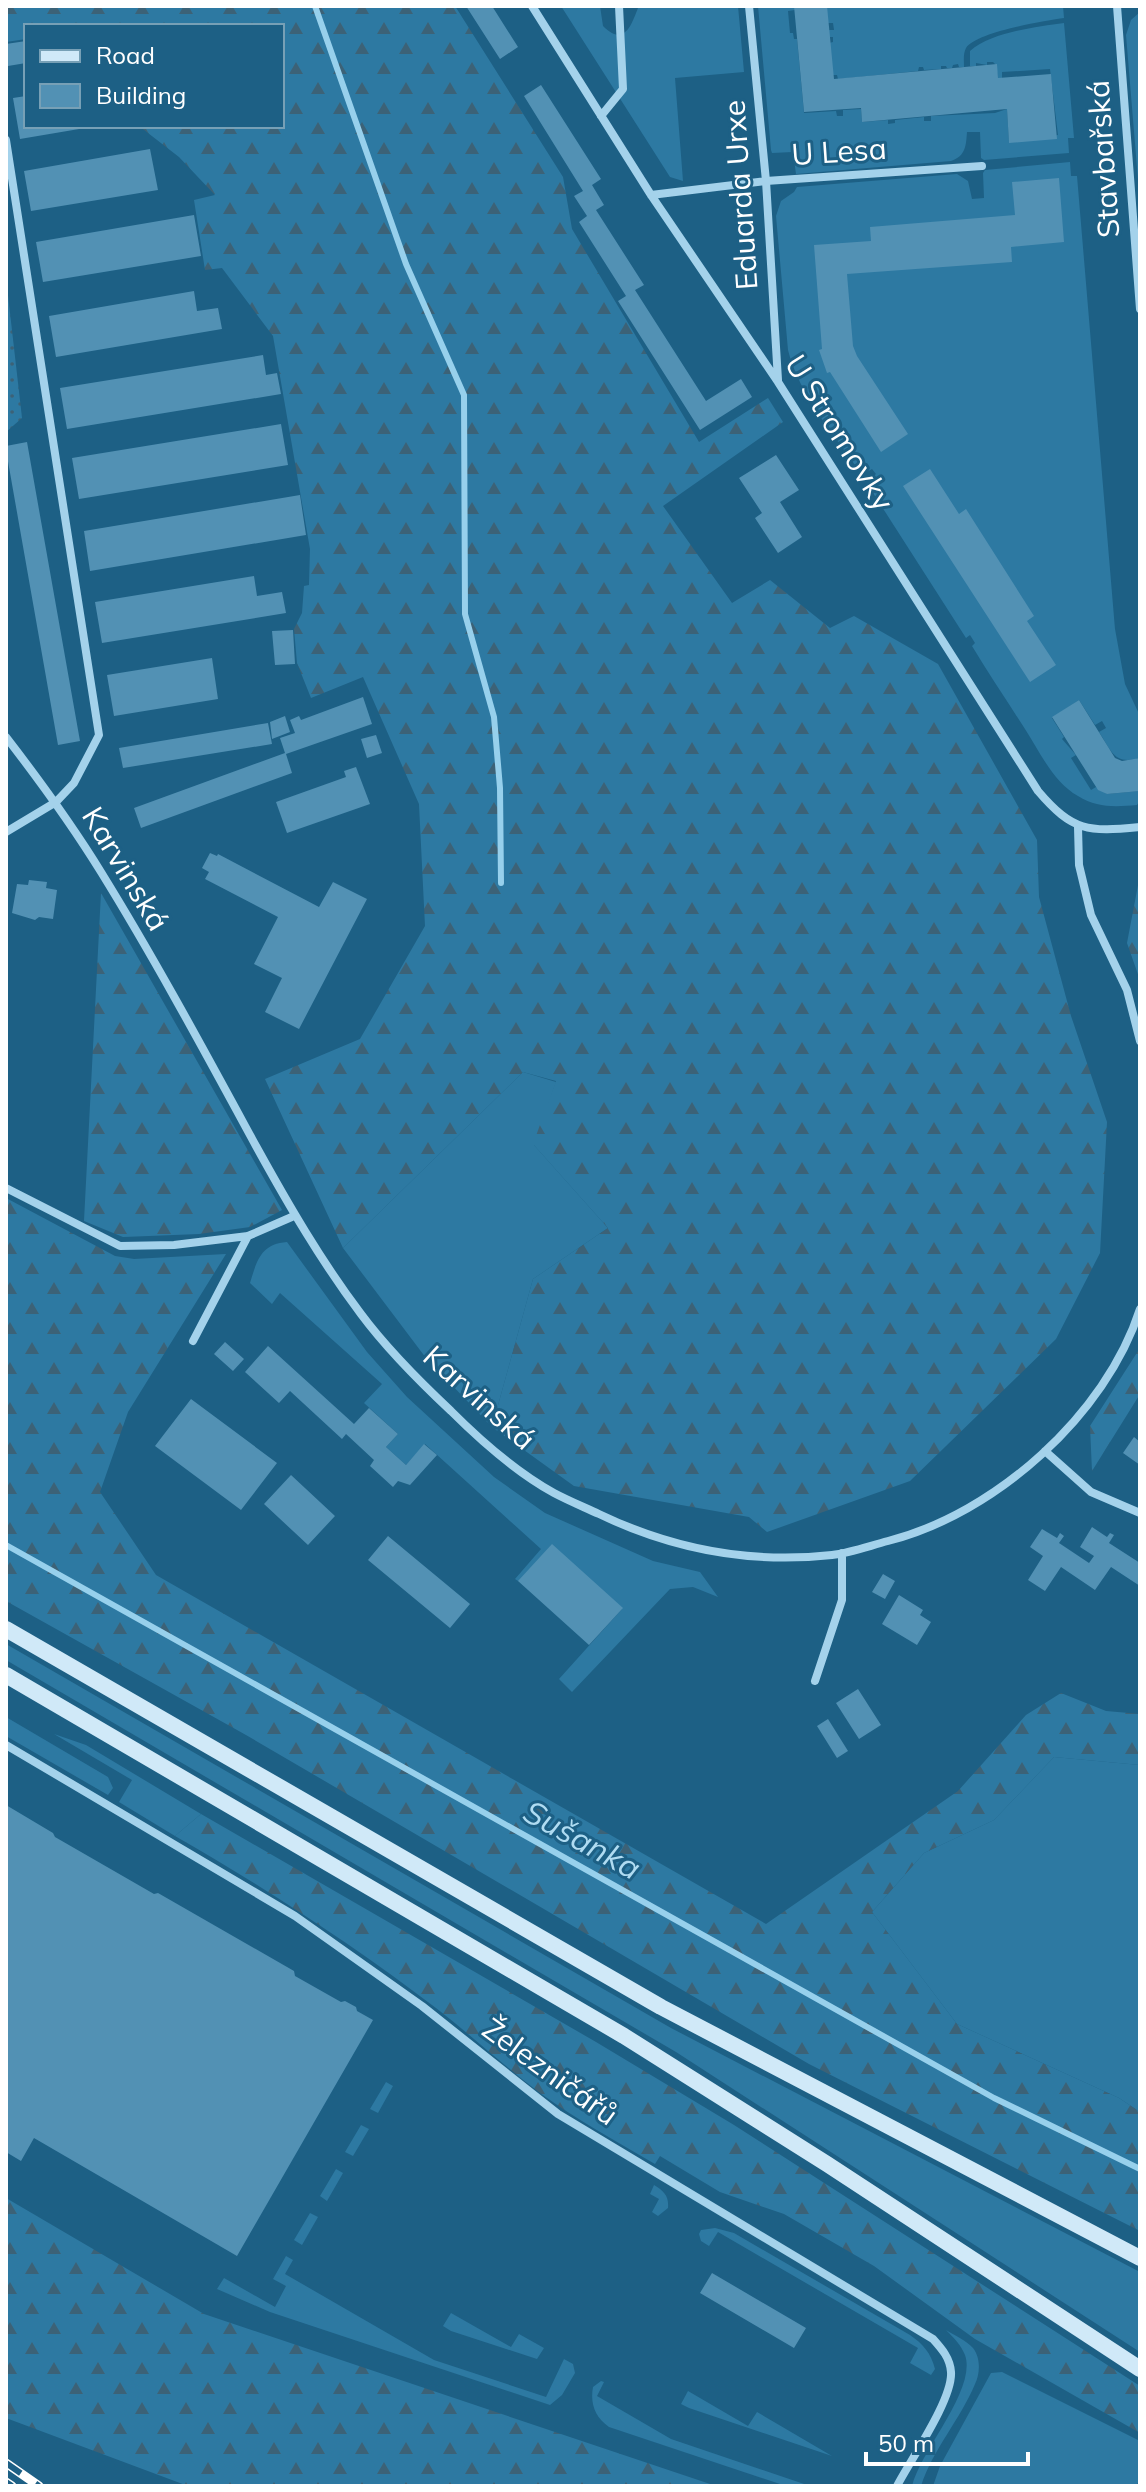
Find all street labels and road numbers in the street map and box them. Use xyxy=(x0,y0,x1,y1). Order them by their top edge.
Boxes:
street label: Stavbařská xyxy=(1079,79,1127,239)
street label: Eduarda Urxe xyxy=(714,99,766,291)
street label: U Lesa xyxy=(790,129,888,173)
street label: U Stromovky xyxy=(777,347,903,518)
street label: Karvinská xyxy=(74,800,178,937)
street label: Karvinská xyxy=(416,1337,544,1457)
street label: Železničářů xyxy=(475,2009,626,2133)

